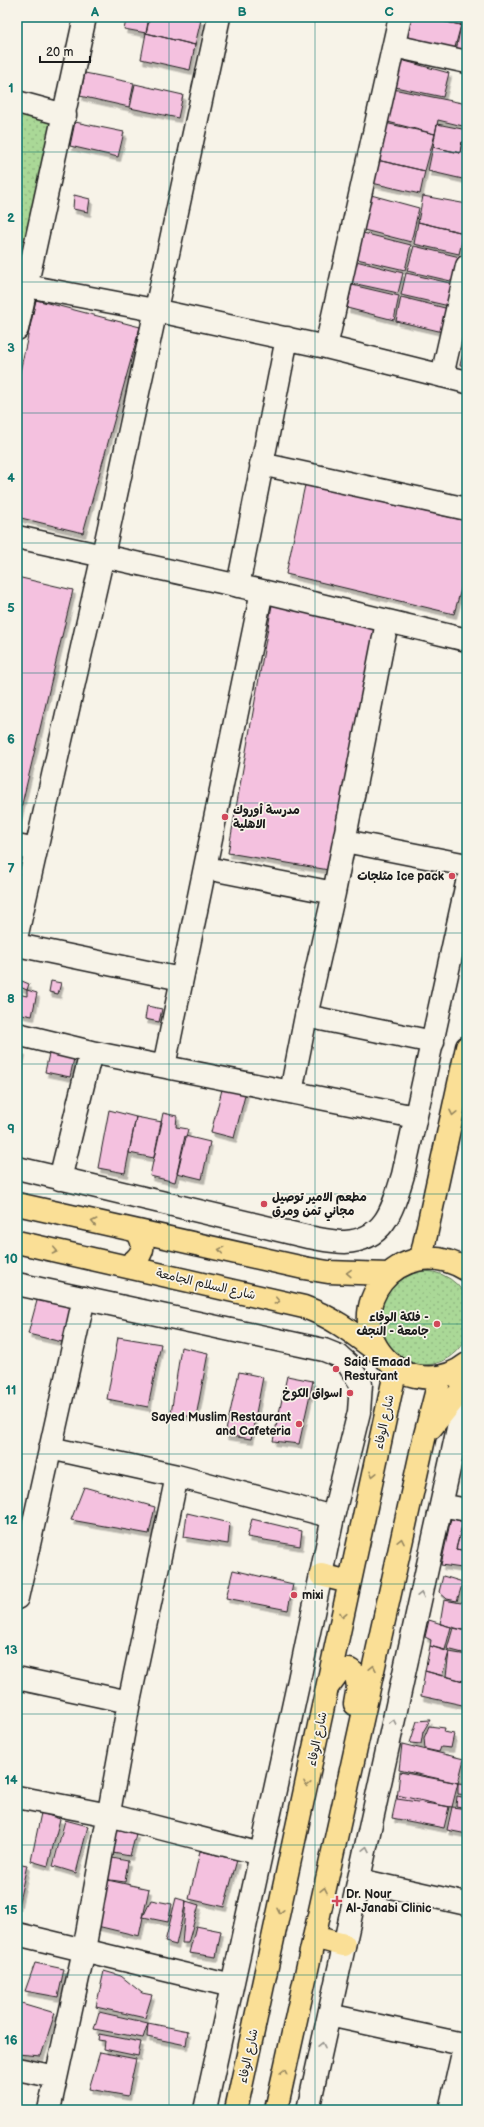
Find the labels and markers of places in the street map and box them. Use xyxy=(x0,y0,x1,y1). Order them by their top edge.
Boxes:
place label: مدرسة أوروك الاهلية xyxy=(233,802,300,832)
marker: مدرسة أوروك الاهلية xyxy=(220,812,230,822)
place label: مثلجات Ice pack xyxy=(357,869,445,884)
marker: مثلجات Ice pack xyxy=(447,871,457,881)
place label: مطعم الامير توصيل مجاني تمن ومرق xyxy=(272,1190,367,1222)
marker: مطعم الامير توصيل مجاني تمن ومرق xyxy=(259,1199,269,1209)
place label: فلكة الوفاء - جامعة - النجف xyxy=(356,1310,429,1339)
marker: فلكة الوفاء - جامعة - النجف xyxy=(432,1319,442,1329)
place label: Said Emaad Resturant xyxy=(344,1355,410,1384)
marker: Said Emaad Resturant xyxy=(331,1364,341,1374)
place label: اسواق الكوخ xyxy=(282,1386,342,1401)
marker: اسواق الكوخ xyxy=(345,1388,355,1398)
place label: Sayed Muslim Restaurant and Cafeteria xyxy=(151,1410,291,1439)
marker: Sayed Muslim Restaurant and Cafeteria xyxy=(294,1419,304,1429)
place label: mixi xyxy=(302,1588,323,1603)
marker: mixi xyxy=(289,1590,299,1600)
place label: Dr. Nour Al-Janabi Clinic xyxy=(345,1887,432,1916)
marker: Dr. Nour Al-Janabi Clinic xyxy=(331,1895,343,1907)

